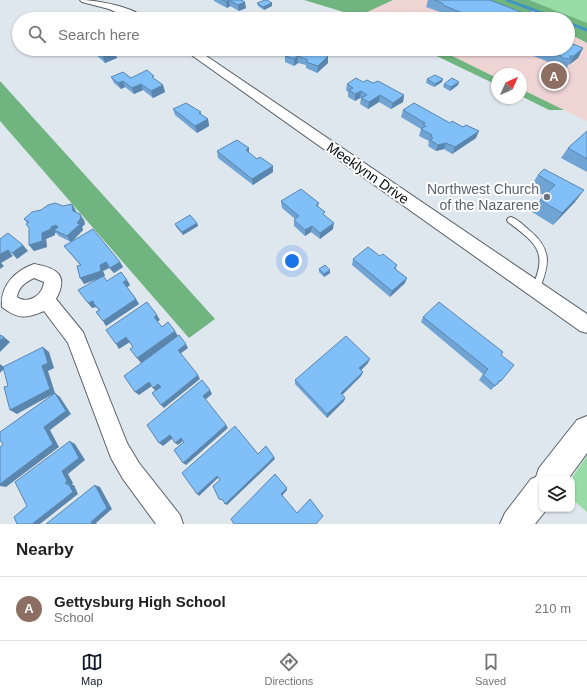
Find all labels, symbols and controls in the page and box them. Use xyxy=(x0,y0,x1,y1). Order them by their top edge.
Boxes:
search box xyxy=(12,12,575,56)
icon: search xyxy=(26,23,48,45)
text: Search here xyxy=(58,26,140,43)
pin: A xyxy=(541,61,567,91)
north arrow xyxy=(491,68,527,104)
street label: Meeklynn Drive xyxy=(324,139,412,207)
place label: Northwest Church of the Nazarene xyxy=(427,181,539,213)
marker: Northwest Church of the Nazarene xyxy=(542,192,552,202)
your location xyxy=(282,251,302,271)
map controls xyxy=(539,476,575,512)
button: layers xyxy=(539,476,575,512)
text: Nearby xyxy=(16,540,74,559)
text: Gettysburg High School xyxy=(54,593,226,610)
text: A xyxy=(24,601,34,616)
text: 210 m xyxy=(535,601,571,616)
text: School xyxy=(54,610,94,625)
tab: Map xyxy=(81,651,103,687)
tab: Directions xyxy=(264,651,313,687)
tab: Saved xyxy=(475,651,506,687)

